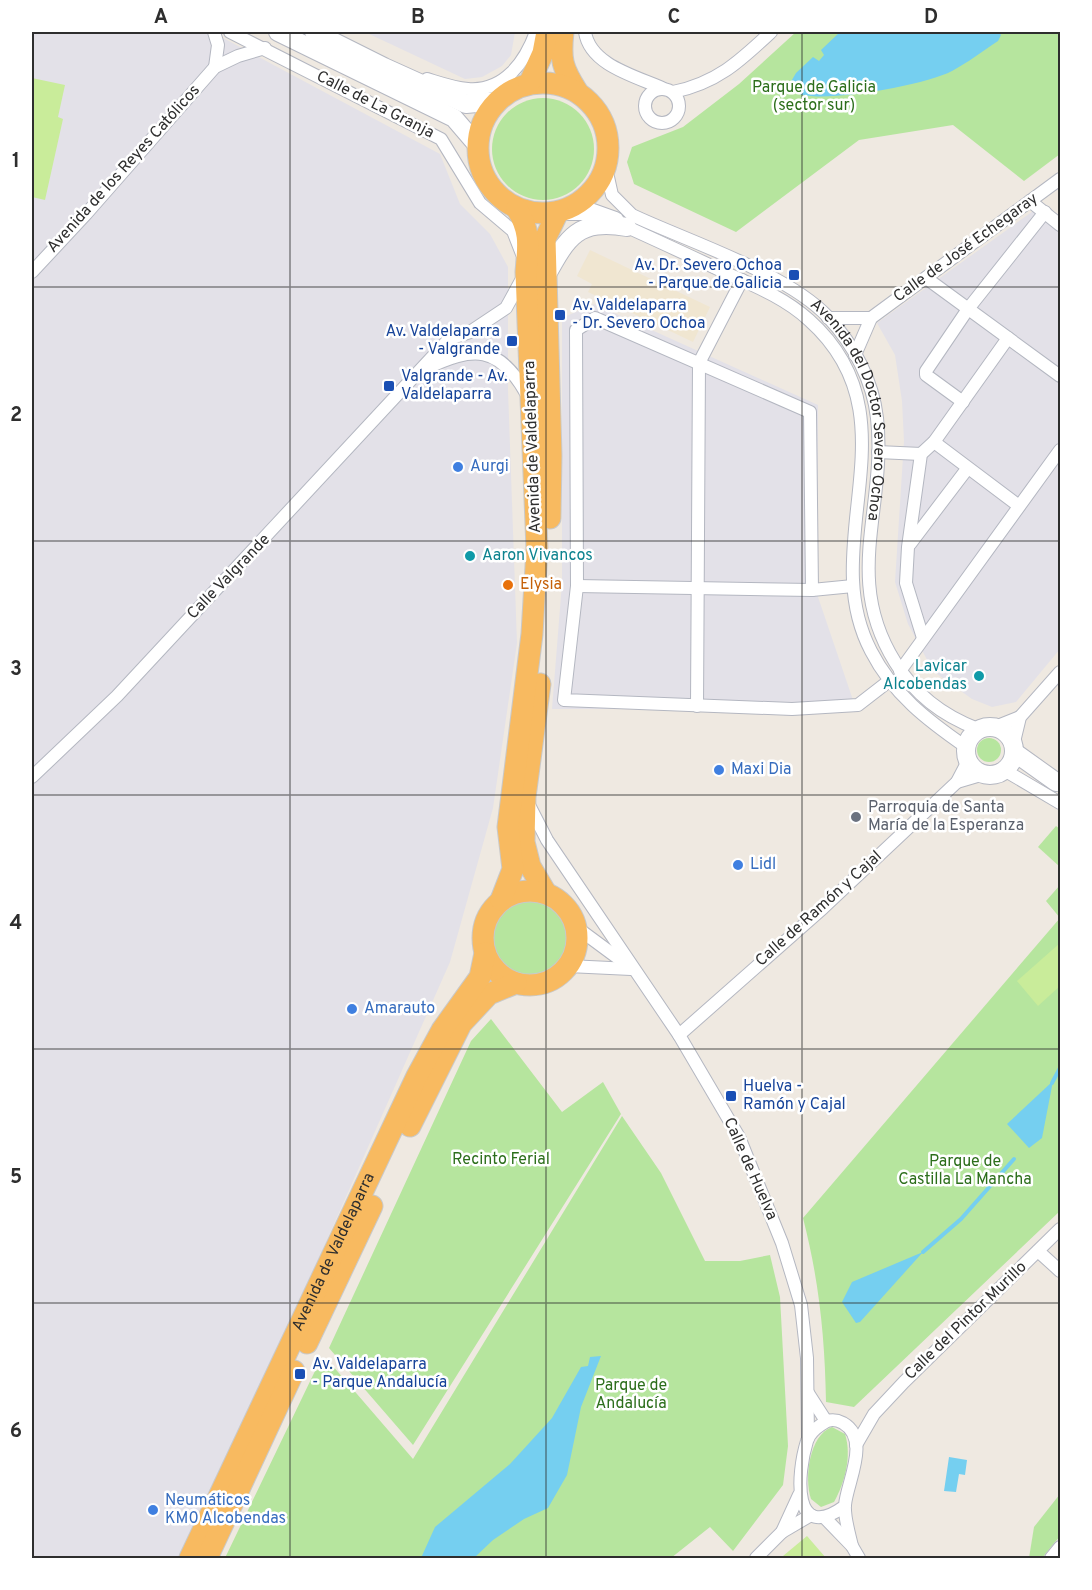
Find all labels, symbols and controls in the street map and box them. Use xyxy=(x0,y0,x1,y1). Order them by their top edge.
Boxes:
text: A xyxy=(154,5,168,31)
text: B xyxy=(411,5,425,31)
text: C xyxy=(668,5,680,31)
text: D xyxy=(924,5,938,31)
street label: Calle de La Granja xyxy=(313,67,437,143)
park label: Parque de Galicia (sector sur) xyxy=(752,78,876,116)
street label: Avenida de los Reyes Católicos xyxy=(43,81,205,257)
text: 1 xyxy=(12,149,20,175)
street label: Calle de José Echegaray xyxy=(890,189,1042,307)
place label: Av. Dr. Severo Ochoa - Parque de Galicia xyxy=(634,256,782,294)
marker: Av. Dr. Severo Ochoa - Parque de Galicia xyxy=(787,268,801,282)
street label: Avenida del Doctor Severo Ochoa xyxy=(806,295,889,522)
place label: Av. Valdelaparra - Dr. Severo Ochoa xyxy=(572,296,706,334)
marker: Av. Valdelaparra - Dr. Severo Ochoa xyxy=(553,308,567,322)
place label: Av. Valdelaparra - Valgrande xyxy=(385,322,500,360)
marker: Av. Valdelaparra - Valgrande xyxy=(505,334,519,348)
street label: Avenida de Valdelaparra xyxy=(520,360,546,534)
place label: Valgrande - Av. Valdelaparra xyxy=(401,367,508,405)
marker: Valgrande - Av. Valdelaparra xyxy=(382,379,396,393)
text: 2 xyxy=(10,403,22,429)
place label: Aurgi xyxy=(470,457,509,477)
marker: Aurgi xyxy=(451,460,465,474)
street label: Calle Valgrande xyxy=(183,530,275,624)
place label: Aaron Vivancos xyxy=(482,546,593,566)
marker: Aaron Vivancos xyxy=(463,549,477,563)
place label: Elysia xyxy=(520,575,562,595)
marker: Elysia xyxy=(501,578,515,592)
text: 3 xyxy=(10,657,22,683)
place label: Lavicar Alcobendas xyxy=(883,657,967,695)
marker: Lavicar Alcobendas xyxy=(972,669,986,683)
place label: Maxi Dia xyxy=(731,760,792,780)
marker: Maxi Dia xyxy=(712,763,726,777)
place label: Parroquia de Santa María de la Esperanza xyxy=(868,798,1024,836)
marker: Parroquia de Santa María de la Esperanza xyxy=(849,810,863,824)
street label: Calle de Ramón y Cajal xyxy=(752,847,886,971)
place label: Lidl xyxy=(750,855,776,875)
marker: Lidl xyxy=(731,858,745,872)
text: 4 xyxy=(10,911,22,937)
place label: Amarauto xyxy=(364,999,435,1019)
marker: Amarauto xyxy=(345,1002,359,1016)
place label: Huelva - Ramón y Cajal xyxy=(743,1077,846,1115)
marker: Huelva - Ramón y Cajal xyxy=(724,1089,738,1103)
street label: Calle de Huelva xyxy=(718,1115,782,1223)
park label: Recinto Ferial xyxy=(452,1150,550,1170)
park label: Parque de Castilla La Mancha xyxy=(898,1152,1032,1190)
text: 5 xyxy=(10,1165,22,1191)
street label: Avenida de Valdelaparra xyxy=(288,1170,380,1335)
street label: Calle del Pintor Murillo xyxy=(901,1257,1031,1385)
place label: Av. Valdelaparra - Parque Andalucía xyxy=(312,1355,447,1393)
marker: Av. Valdelaparra - Parque Andalucía xyxy=(293,1367,307,1381)
park label: Parque de Andalucía xyxy=(595,1376,667,1414)
text: 6 xyxy=(10,1419,22,1445)
place label: Neumáticos KM0 Alcobendas xyxy=(165,1491,286,1529)
marker: Neumáticos KM0 Alcobendas xyxy=(146,1503,160,1517)

